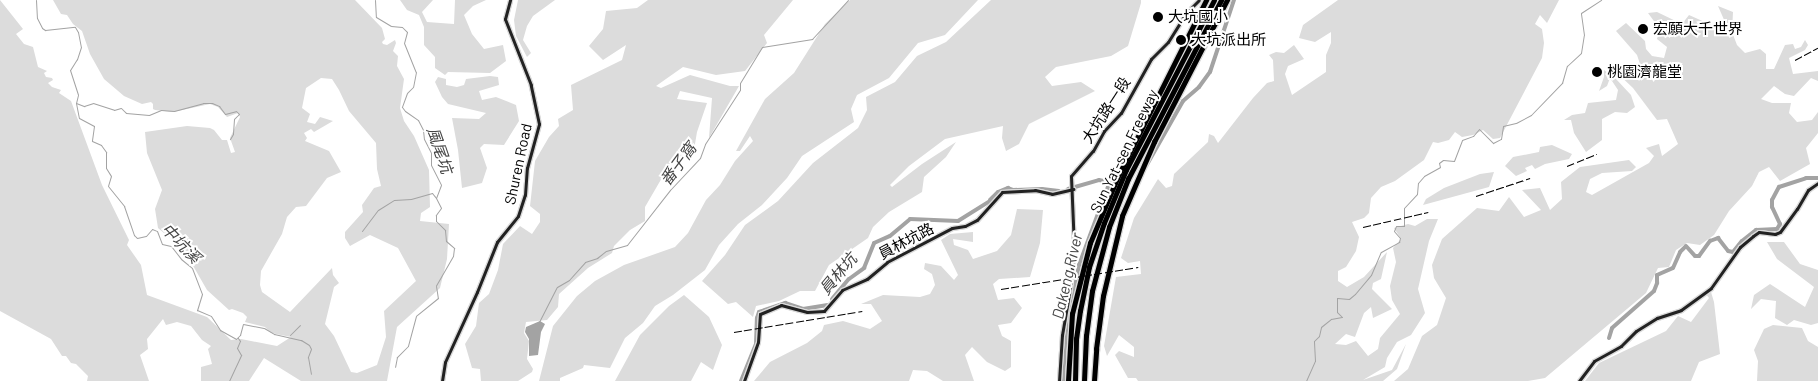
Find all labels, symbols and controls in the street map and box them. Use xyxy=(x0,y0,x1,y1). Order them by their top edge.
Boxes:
place label: 大坑國小 xyxy=(1168,8,1228,26)
marker: 大坑國小 xyxy=(1152,11,1164,23)
place label: 宏願大千世界 xyxy=(1653,20,1743,38)
marker: 宏願大千世界 xyxy=(1637,23,1649,35)
place label: 大坑派出所 xyxy=(1191,31,1266,49)
marker: 大坑派出所 xyxy=(1175,34,1187,46)
place label: 桃園濟龍堂 xyxy=(1607,63,1682,81)
marker: 桃園濟龍堂 xyxy=(1591,66,1603,78)
street label: 大坑路一段 xyxy=(1078,74,1134,146)
street label: Sun Yat-sen Freeway xyxy=(1086,86,1162,216)
street label: Shuren Road xyxy=(501,122,535,206)
water label: 風尾坑 xyxy=(423,124,457,176)
water label: 番子窩 xyxy=(656,139,700,189)
water label: 中坑溪 xyxy=(157,219,205,267)
street label: 員林坑路 xyxy=(875,219,937,263)
water label: Dakeng River xyxy=(1048,231,1086,321)
water label: 員林坑 xyxy=(815,249,861,299)

